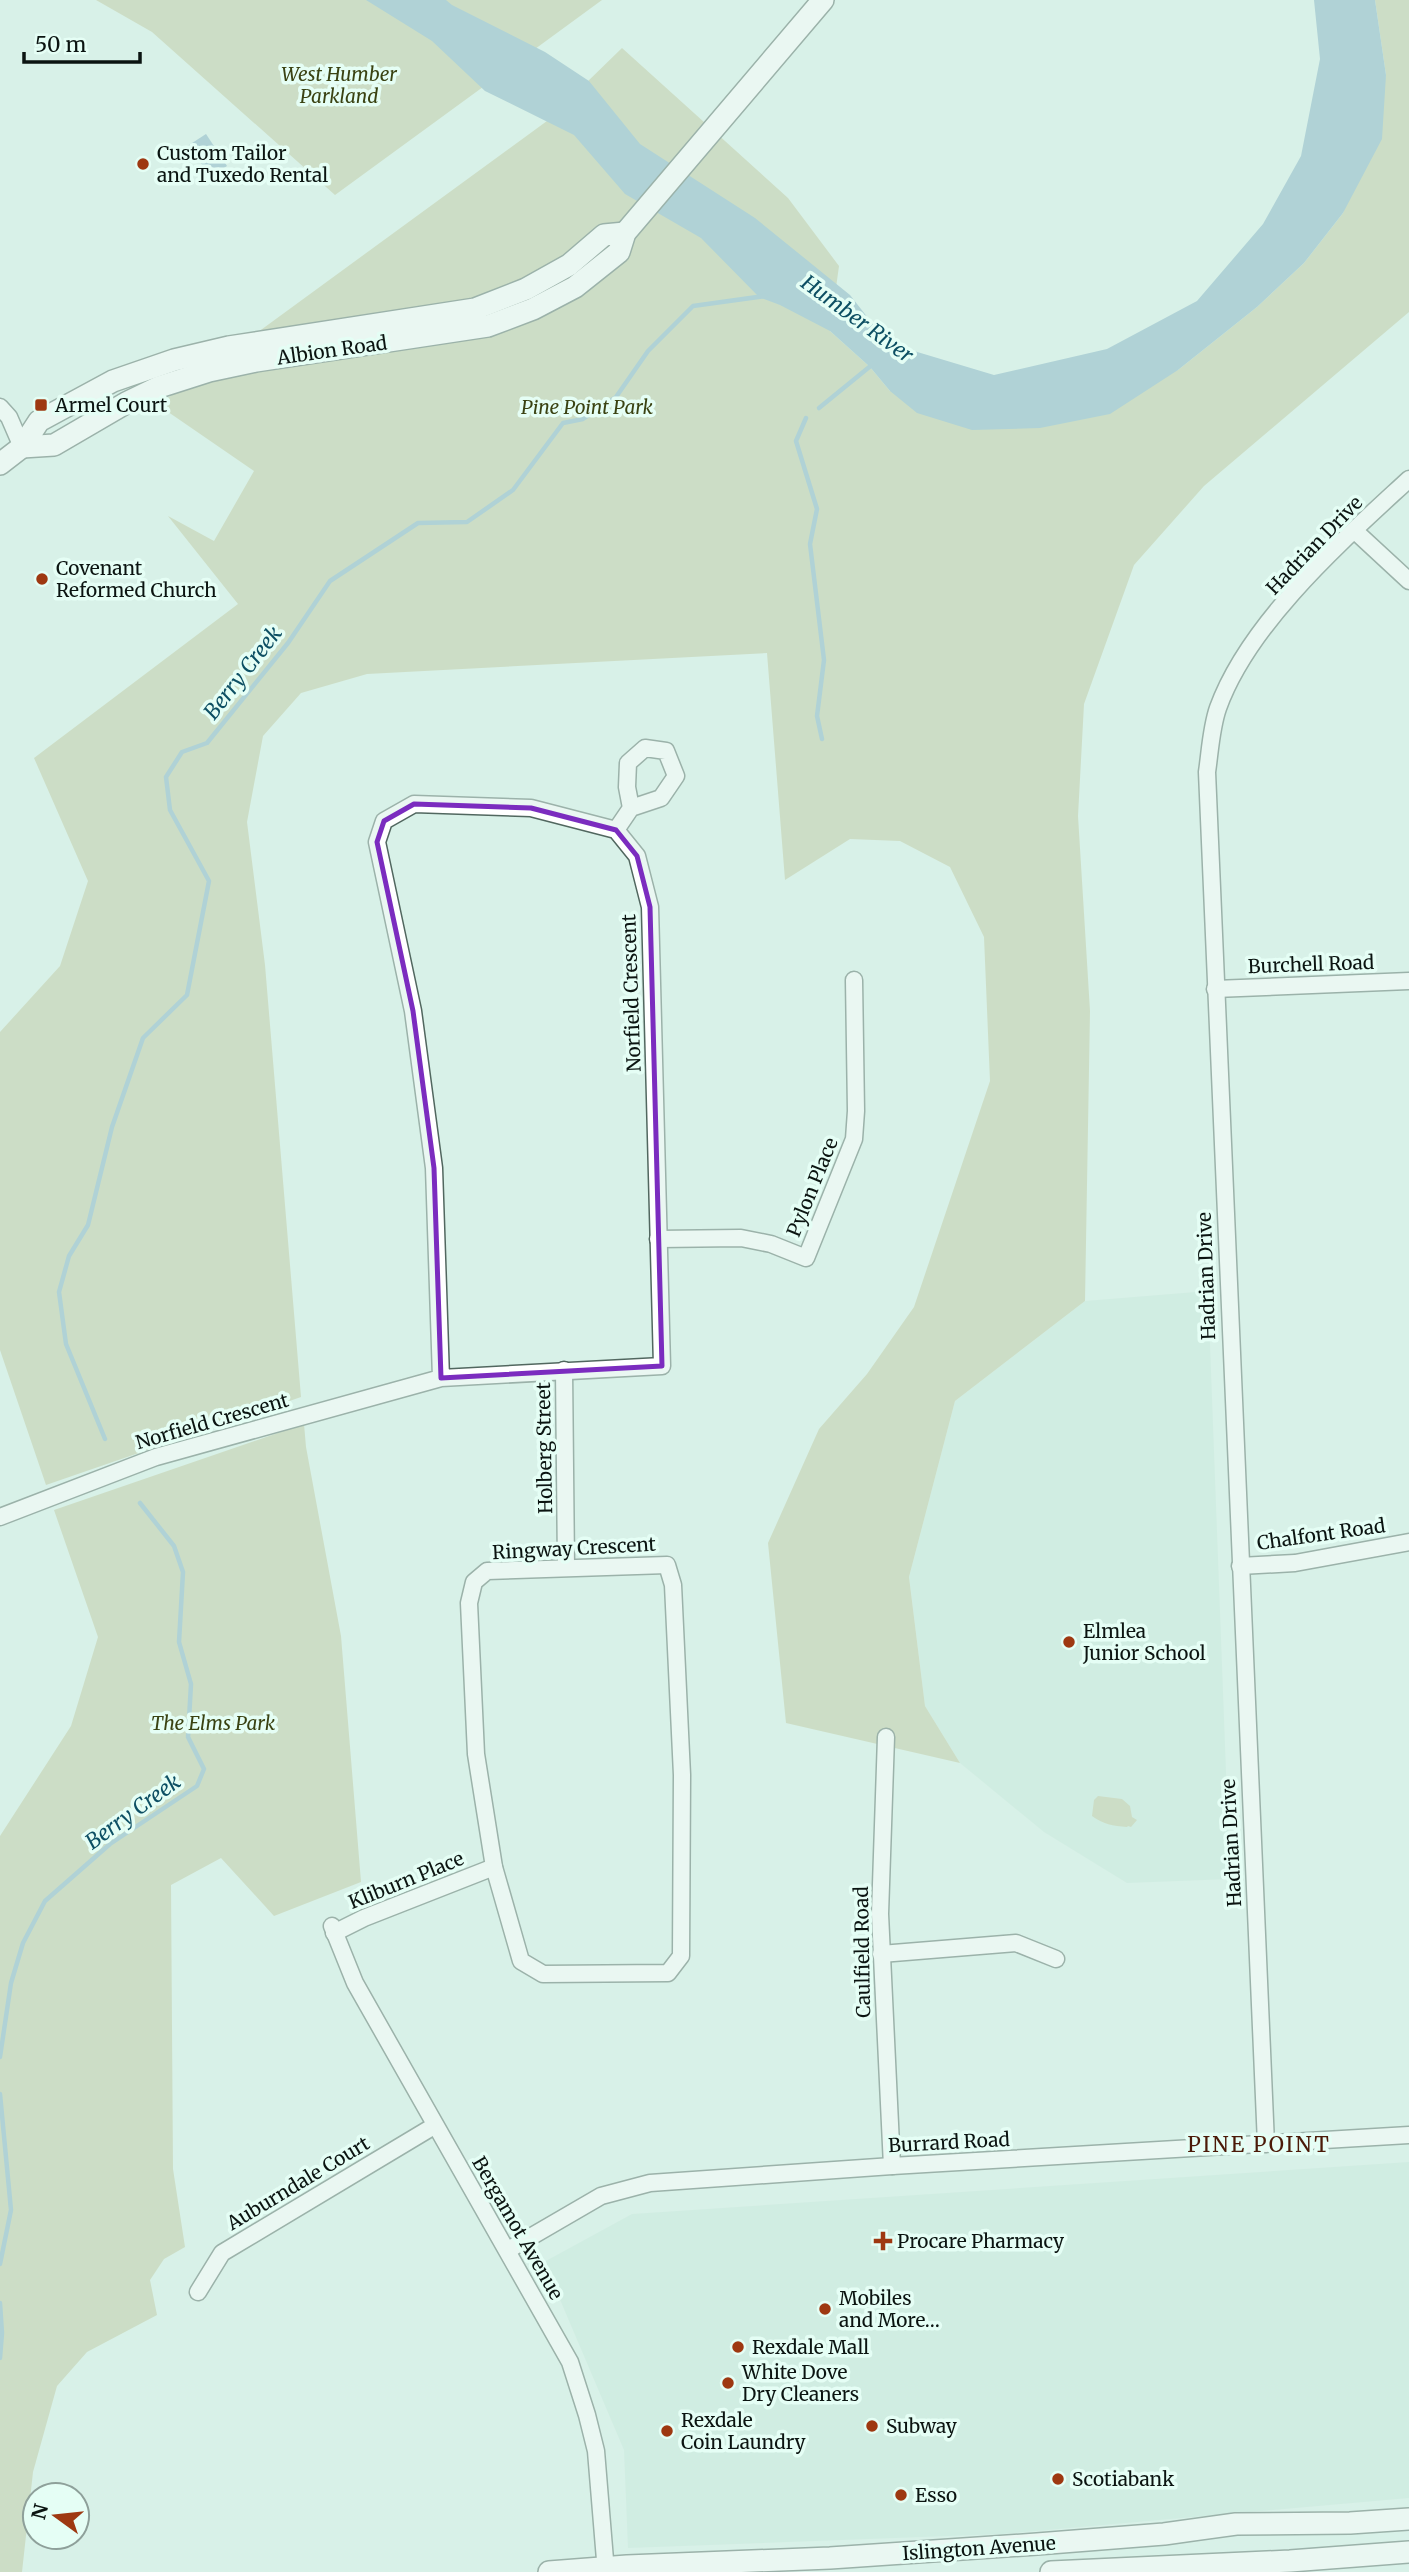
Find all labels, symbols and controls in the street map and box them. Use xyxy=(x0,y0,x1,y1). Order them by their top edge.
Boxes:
scale bar xyxy=(24,21,140,65)
text: 50 m xyxy=(35,31,86,58)
park label: West Humber Parkland xyxy=(281,62,397,108)
place label: Custom Tailor and Tuxedo Rental xyxy=(157,141,328,187)
marker: Custom Tailor and Tuxedo Rental xyxy=(135,156,151,172)
water label: Humber River xyxy=(795,268,919,369)
street label: Albion Road xyxy=(274,330,389,370)
place label: Armel Court xyxy=(54,393,168,417)
park label: Pine Point Park xyxy=(521,395,654,419)
marker: Armel Court xyxy=(33,397,49,413)
street label: Hadrian Drive xyxy=(1261,491,1367,599)
place label: Covenant Reformed Church xyxy=(56,556,217,602)
marker: Covenant Reformed Church xyxy=(34,571,50,587)
water label: Berry Creek xyxy=(198,620,288,725)
street label: Norfield Crescent xyxy=(616,913,646,1072)
street label: Burchell Road xyxy=(1247,950,1375,978)
street label: Pylon Place xyxy=(781,1134,843,1240)
street label: Hadrian Drive xyxy=(1192,1211,1220,1340)
street label: Holberg Street xyxy=(531,1381,557,1514)
street label: Norfield Crescent xyxy=(133,1388,292,1454)
street label: Chalfont Road xyxy=(1255,1513,1387,1555)
street label: Ringway Crescent xyxy=(492,1532,657,1564)
place label: Elmlea Junior School xyxy=(1082,1619,1206,1665)
marker: Elmlea Junior School xyxy=(1061,1634,1077,1650)
park label: The Elms Park xyxy=(151,1711,276,1735)
water label: Berry Creek xyxy=(80,1768,186,1855)
street label: Hadrian Drive xyxy=(1216,1778,1246,1908)
street label: Kliburn Place xyxy=(345,1846,467,1914)
street label: Caulfield Road xyxy=(849,1886,875,2018)
street label: Burrard Road xyxy=(888,2127,1010,2157)
street label: Auburndale Court xyxy=(221,2131,374,2236)
district label: PINE POINT xyxy=(1187,2131,1331,2158)
street label: Bergamot Avenue xyxy=(467,2152,569,2304)
place label: Procare Pharmacy xyxy=(897,2229,1064,2253)
marker: Procare Pharmacy xyxy=(875,2233,891,2249)
place label: Mobiles and More… xyxy=(839,2286,940,2332)
marker: Mobiles and More… xyxy=(817,2301,833,2317)
place label: Rexdale Mall xyxy=(752,2335,869,2359)
marker: Rexdale Mall xyxy=(730,2339,746,2355)
place label: White Dove Dry Cleaners xyxy=(741,2360,859,2406)
marker: White Dove Dry Cleaners xyxy=(720,2375,736,2391)
place label: Rexdale Coin Laundry xyxy=(681,2408,806,2454)
place label: Subway xyxy=(886,2414,957,2438)
marker: Subway xyxy=(864,2418,880,2434)
marker: Rexdale Coin Laundry xyxy=(659,2423,675,2439)
place label: Scotiabank xyxy=(1072,2467,1174,2491)
marker: Scotiabank xyxy=(1050,2471,1066,2487)
north arrow xyxy=(21,2481,91,2551)
place label: Esso xyxy=(915,2483,957,2507)
marker: Esso xyxy=(893,2487,909,2503)
text: N xyxy=(26,2501,53,2522)
street label: Islington Avenue xyxy=(901,2531,1057,2565)

